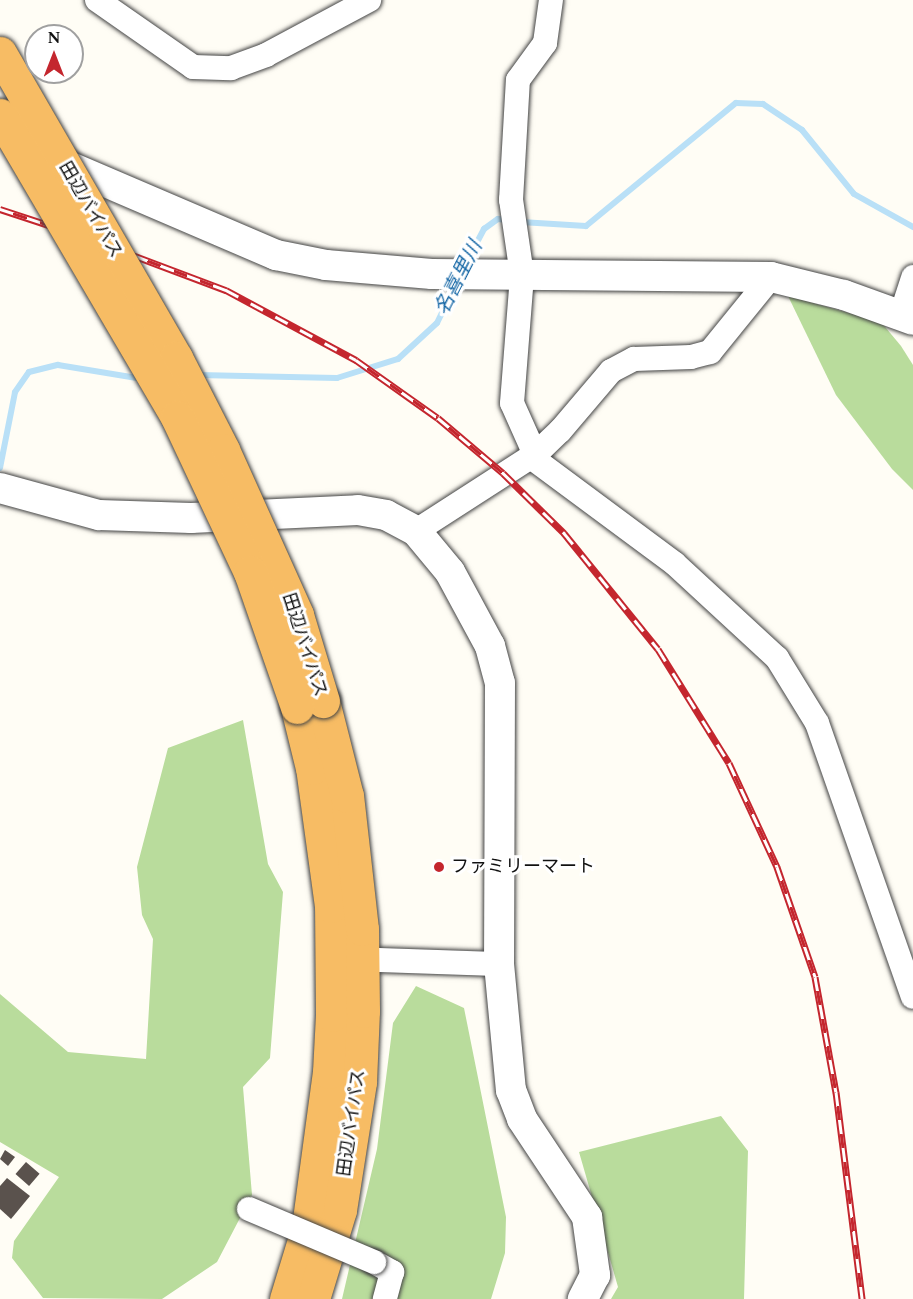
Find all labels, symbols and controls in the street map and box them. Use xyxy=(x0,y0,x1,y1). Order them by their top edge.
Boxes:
north arrow xyxy=(24,24,84,84)
text: N xyxy=(47,26,61,50)
street label: 田辺バイパス xyxy=(54,158,126,262)
water label: 名喜里川 xyxy=(430,237,488,319)
street label: 田辺バイパス xyxy=(277,590,331,700)
place label: ファミリーマート xyxy=(451,856,595,878)
marker: ファミリーマート xyxy=(432,860,446,874)
street label: 田辺バイパス xyxy=(334,1068,370,1178)

